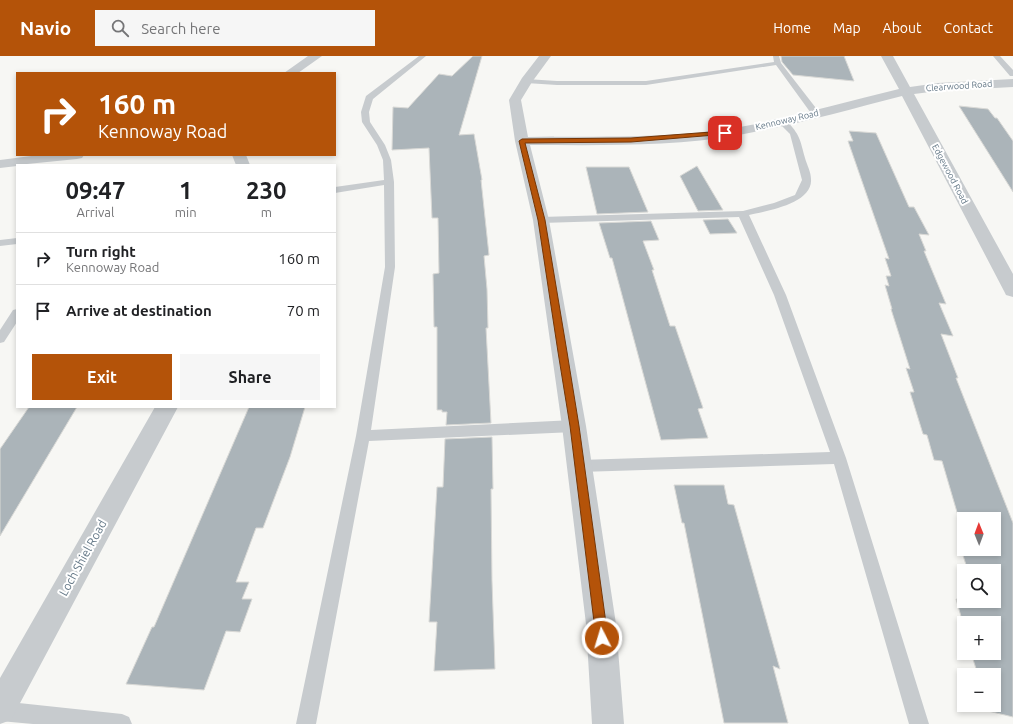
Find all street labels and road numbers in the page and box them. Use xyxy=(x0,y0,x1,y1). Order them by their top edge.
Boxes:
street label: Clearwood Road xyxy=(925,79,993,93)
street label: Kennoway Road xyxy=(754,108,820,132)
street label: Edgewood Road xyxy=(930,143,970,205)
street label: Loch Shiel Road xyxy=(56,518,109,598)

